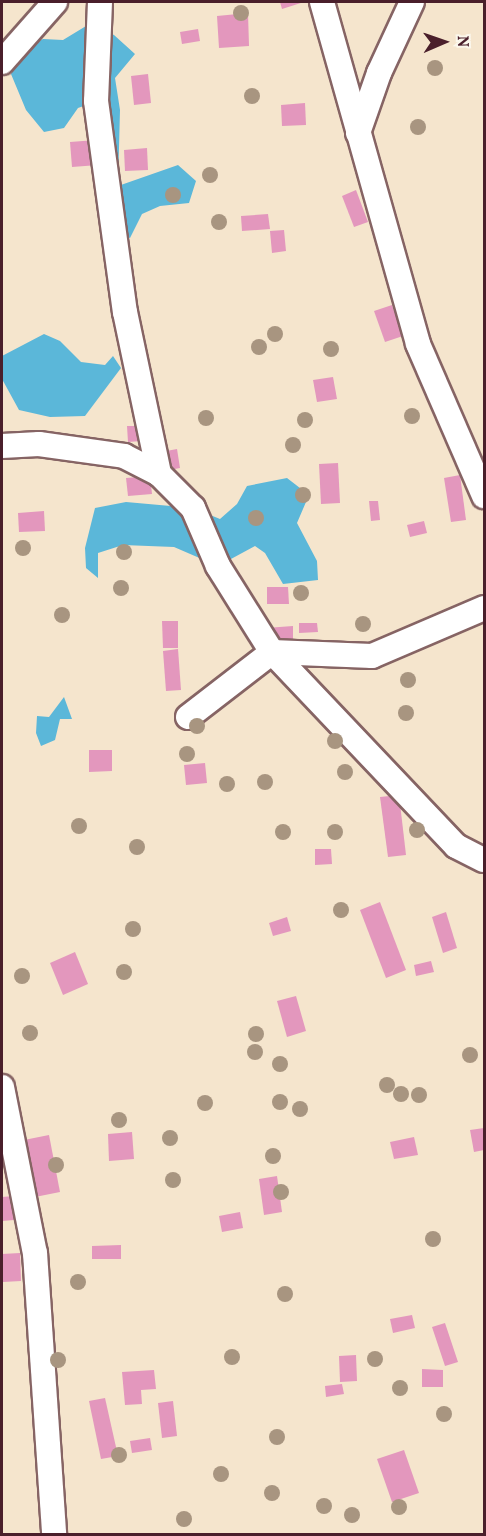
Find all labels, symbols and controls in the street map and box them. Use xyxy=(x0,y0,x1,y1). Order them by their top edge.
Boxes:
north arrow xyxy=(414,12,474,72)
text: N xyxy=(451,35,473,48)

